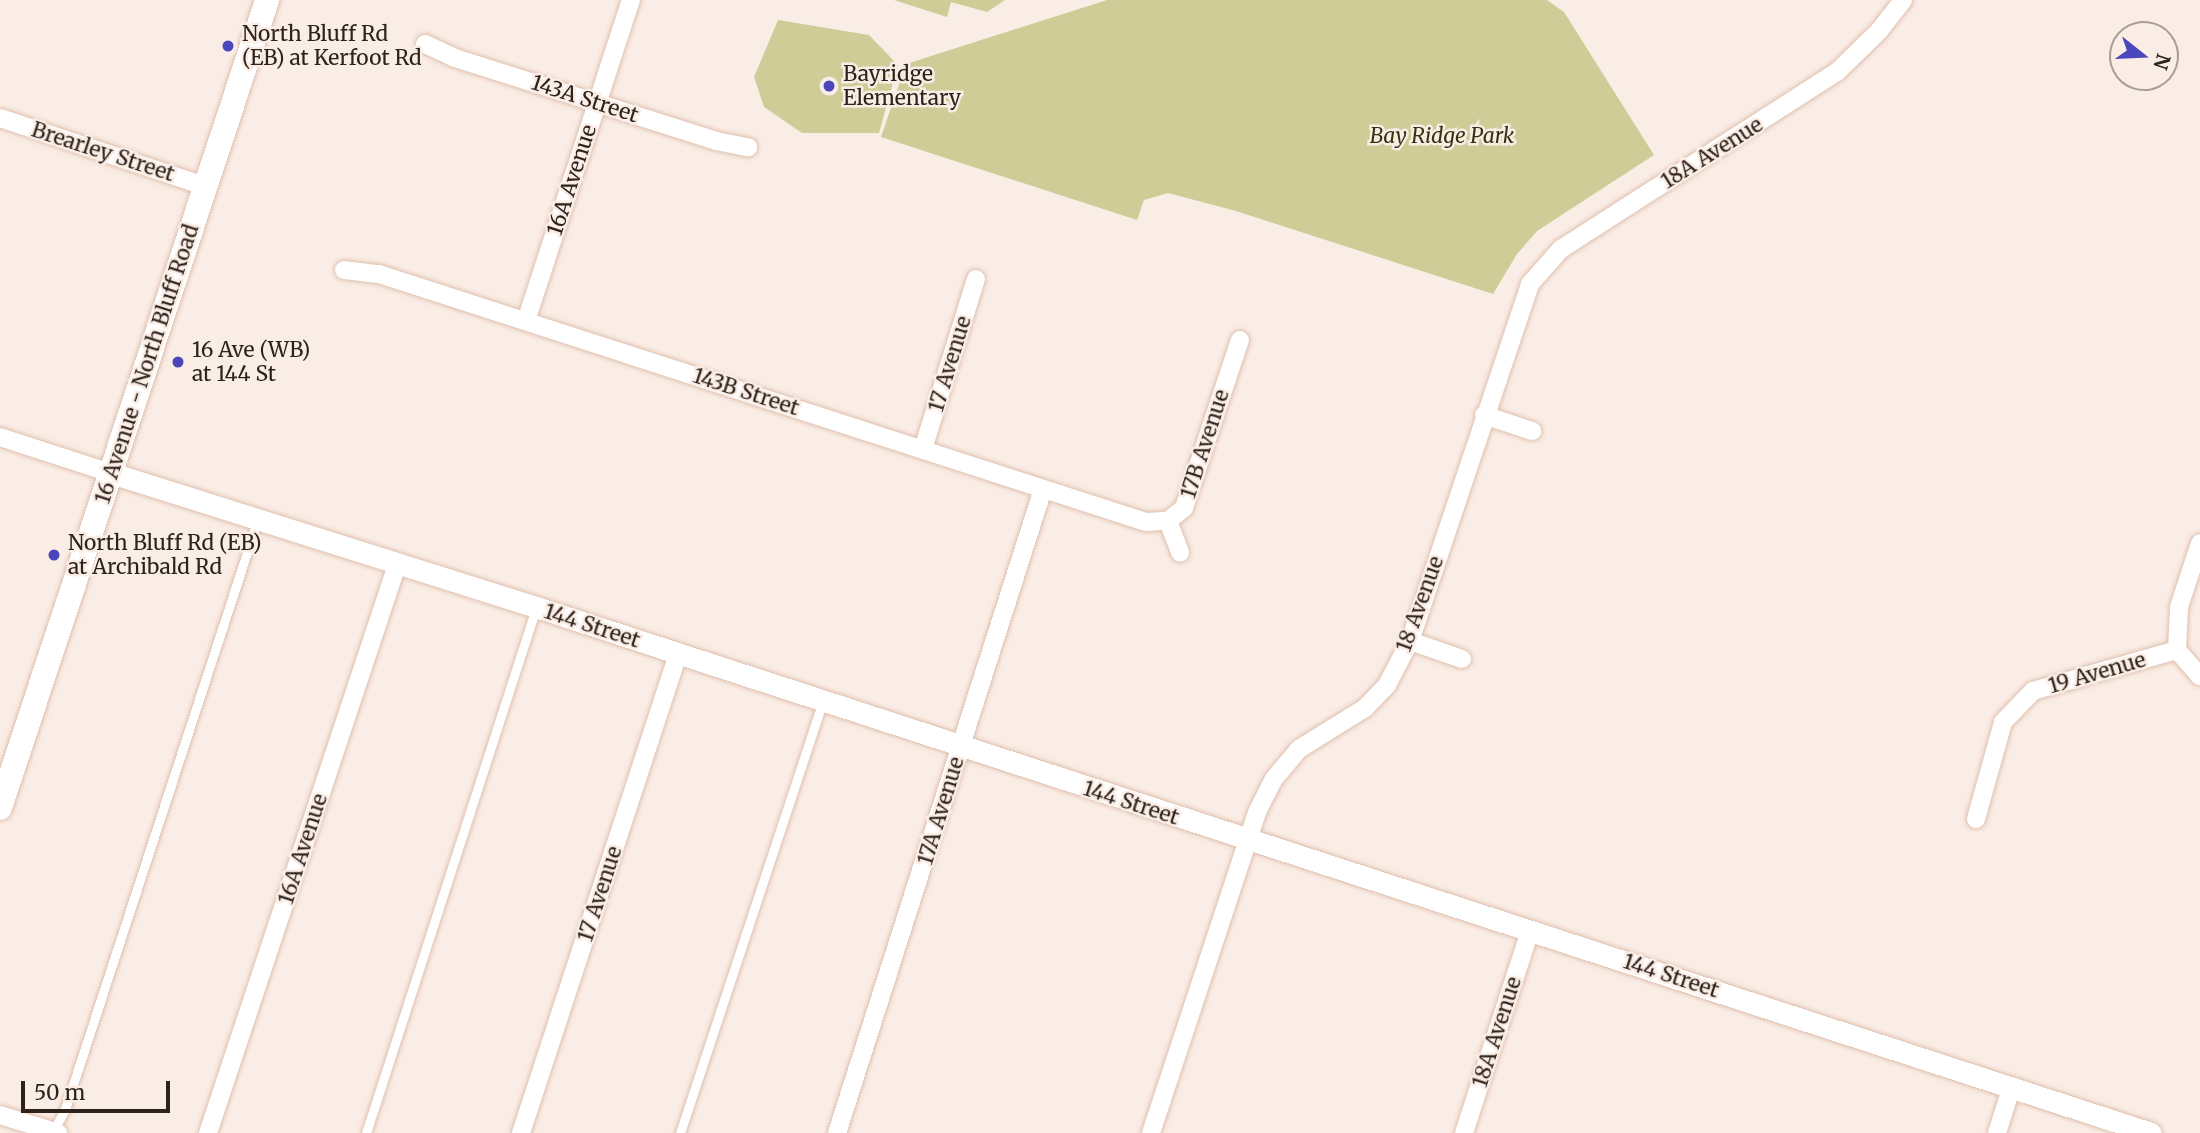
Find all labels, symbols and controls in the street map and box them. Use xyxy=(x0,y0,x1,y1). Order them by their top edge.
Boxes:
place label: North Bluff Rd (EB) at Kerfoot Rd xyxy=(242,21,422,71)
north arrow xyxy=(2109,21,2179,91)
marker: North Bluff Rd (EB) at Kerfoot Rd xyxy=(220,38,236,54)
text: N xyxy=(2148,51,2176,73)
place label: Bayridge Elementary xyxy=(843,61,961,111)
street label: 143A Street xyxy=(528,70,642,128)
marker: Bayridge Elementary xyxy=(821,78,837,94)
street label: 18A Avenue xyxy=(1657,112,1767,194)
street label: Brearley Street xyxy=(28,117,178,187)
street label: 16A Avenue xyxy=(542,122,602,238)
park label: Bay Ridge Park xyxy=(1370,123,1514,149)
street label: 16 Avenue - North Bluff Road xyxy=(90,221,204,507)
street label: 17 Avenue xyxy=(923,313,977,415)
place label: 16 Ave (WB) at 144 St xyxy=(192,337,310,387)
marker: 16 Ave (WB) at 144 St xyxy=(170,354,186,370)
street label: 143B Street xyxy=(690,363,802,421)
street label: 17B Avenue xyxy=(1176,386,1234,502)
place label: North Bluff Rd (EB) at Archibald Rd xyxy=(68,530,261,580)
marker: North Bluff Rd (EB) at Archibald Rd xyxy=(46,547,62,563)
street label: 18 Avenue xyxy=(1391,553,1449,655)
street label: 144 Street xyxy=(541,599,643,653)
street label: 19 Avenue xyxy=(2046,647,2148,699)
street label: 17A Avenue xyxy=(913,754,969,868)
street label: 144 Street xyxy=(1080,776,1182,830)
street label: 16A Avenue xyxy=(273,791,333,907)
street label: 17 Avenue xyxy=(573,843,627,945)
street label: 144 Street xyxy=(1620,949,1722,1003)
street label: 18A Avenue xyxy=(1467,974,1527,1090)
scale bar xyxy=(24,1066,173,1110)
text: 50 m xyxy=(34,1079,85,1106)

